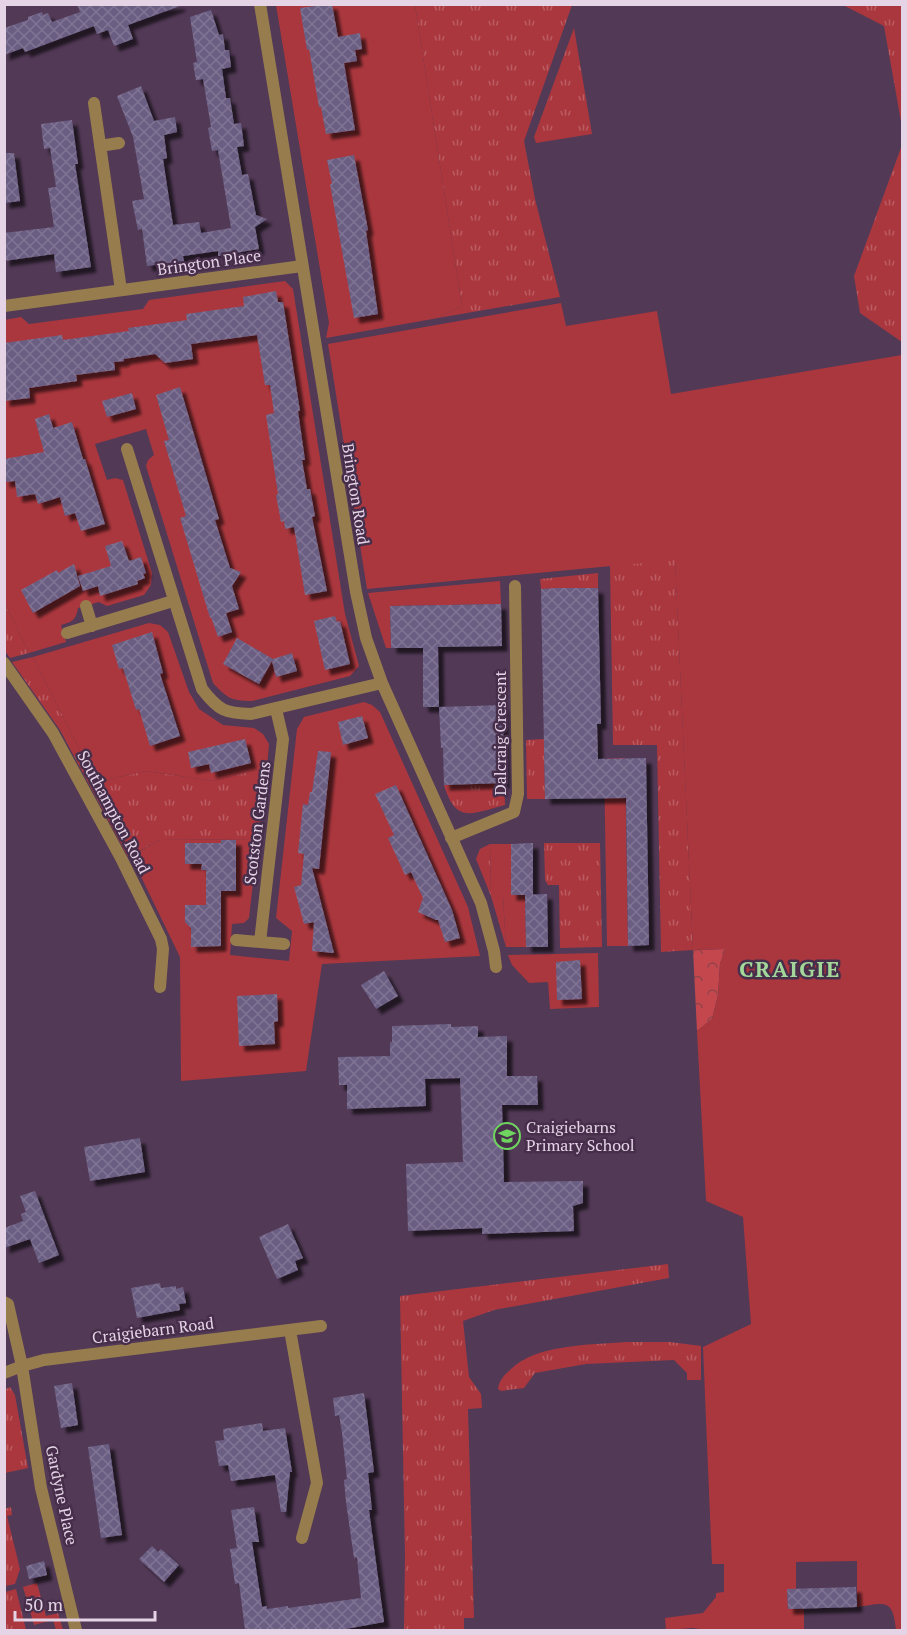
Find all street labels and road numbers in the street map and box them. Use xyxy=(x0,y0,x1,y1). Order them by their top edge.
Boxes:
street label: Brington Place xyxy=(156,244,262,280)
street label: Brington Road xyxy=(337,442,375,547)
street label: Dalcraig Crescent xyxy=(489,670,511,796)
street label: Southampton Road xyxy=(72,747,156,878)
street label: Scotston Gardens xyxy=(239,760,275,886)
street label: Craigiebarn Road xyxy=(91,1312,215,1348)
street label: Gardyne Place xyxy=(41,1443,83,1547)

